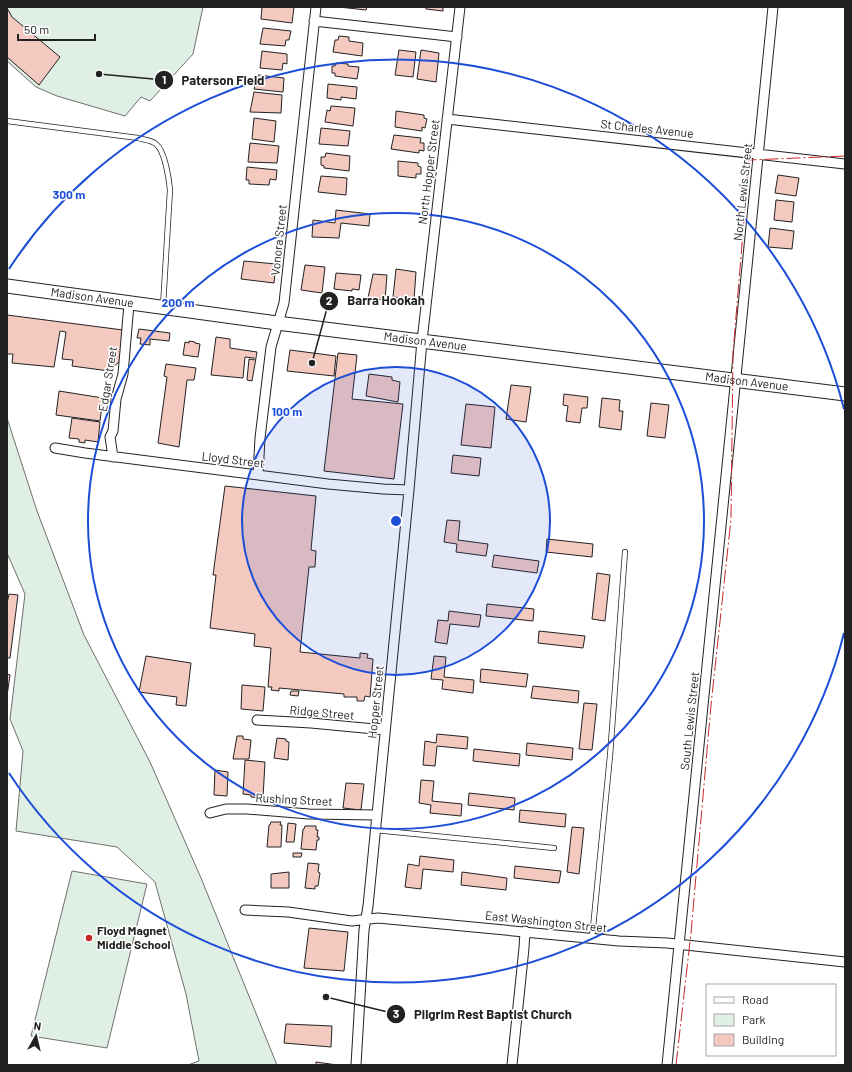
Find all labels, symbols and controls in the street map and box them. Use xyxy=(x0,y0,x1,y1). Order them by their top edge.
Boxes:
scale bar xyxy=(18,16,95,42)
text: 50 m xyxy=(24,22,49,36)
callout: Paterson Field xyxy=(154,68,272,93)
text: 1 xyxy=(162,72,166,86)
text: Paterson Field xyxy=(182,72,264,88)
street label: St Charles Avenue xyxy=(600,116,694,140)
street label: North Hopper Street xyxy=(415,118,441,225)
street label: North Lewis Street xyxy=(730,142,754,241)
text: 300 m xyxy=(53,187,85,201)
street label: Vonora Street xyxy=(267,204,289,276)
street label: Madison Avenue xyxy=(50,284,135,309)
callout: Barra Hookah xyxy=(319,288,433,313)
text: Barra Hookah xyxy=(347,292,425,308)
text: 2 xyxy=(326,293,333,307)
text: 200 m xyxy=(162,295,194,309)
street label: Madison Avenue xyxy=(383,328,468,353)
street label: Edgar Street xyxy=(95,345,119,412)
street label: Madison Avenue xyxy=(705,369,789,393)
text: 100 m xyxy=(272,404,302,418)
street label: Lloyd Street xyxy=(201,448,265,470)
centre of rings xyxy=(389,514,403,528)
street label: Hopper Street xyxy=(364,665,386,739)
street label: South Lewis Street xyxy=(677,671,701,771)
street label: Ridge Street xyxy=(289,702,355,722)
street label: Rushing Street xyxy=(255,790,333,808)
street label: East Washington Street xyxy=(484,908,608,934)
place label: Floyd Magnet Middle School xyxy=(97,923,171,951)
marker: Floyd Magnet Middle School xyxy=(84,933,94,943)
legend xyxy=(706,984,836,1056)
text: Road xyxy=(742,992,769,1006)
callout: Pilgrim Rest Baptist Church xyxy=(386,1002,580,1027)
text: 3 xyxy=(393,1006,399,1020)
text: Pilgrim Rest Baptist Church xyxy=(414,1006,572,1022)
text: Park xyxy=(742,1012,766,1026)
north arrow xyxy=(16,1016,56,1056)
text: N xyxy=(33,1019,42,1033)
text: Building xyxy=(742,1032,784,1046)

